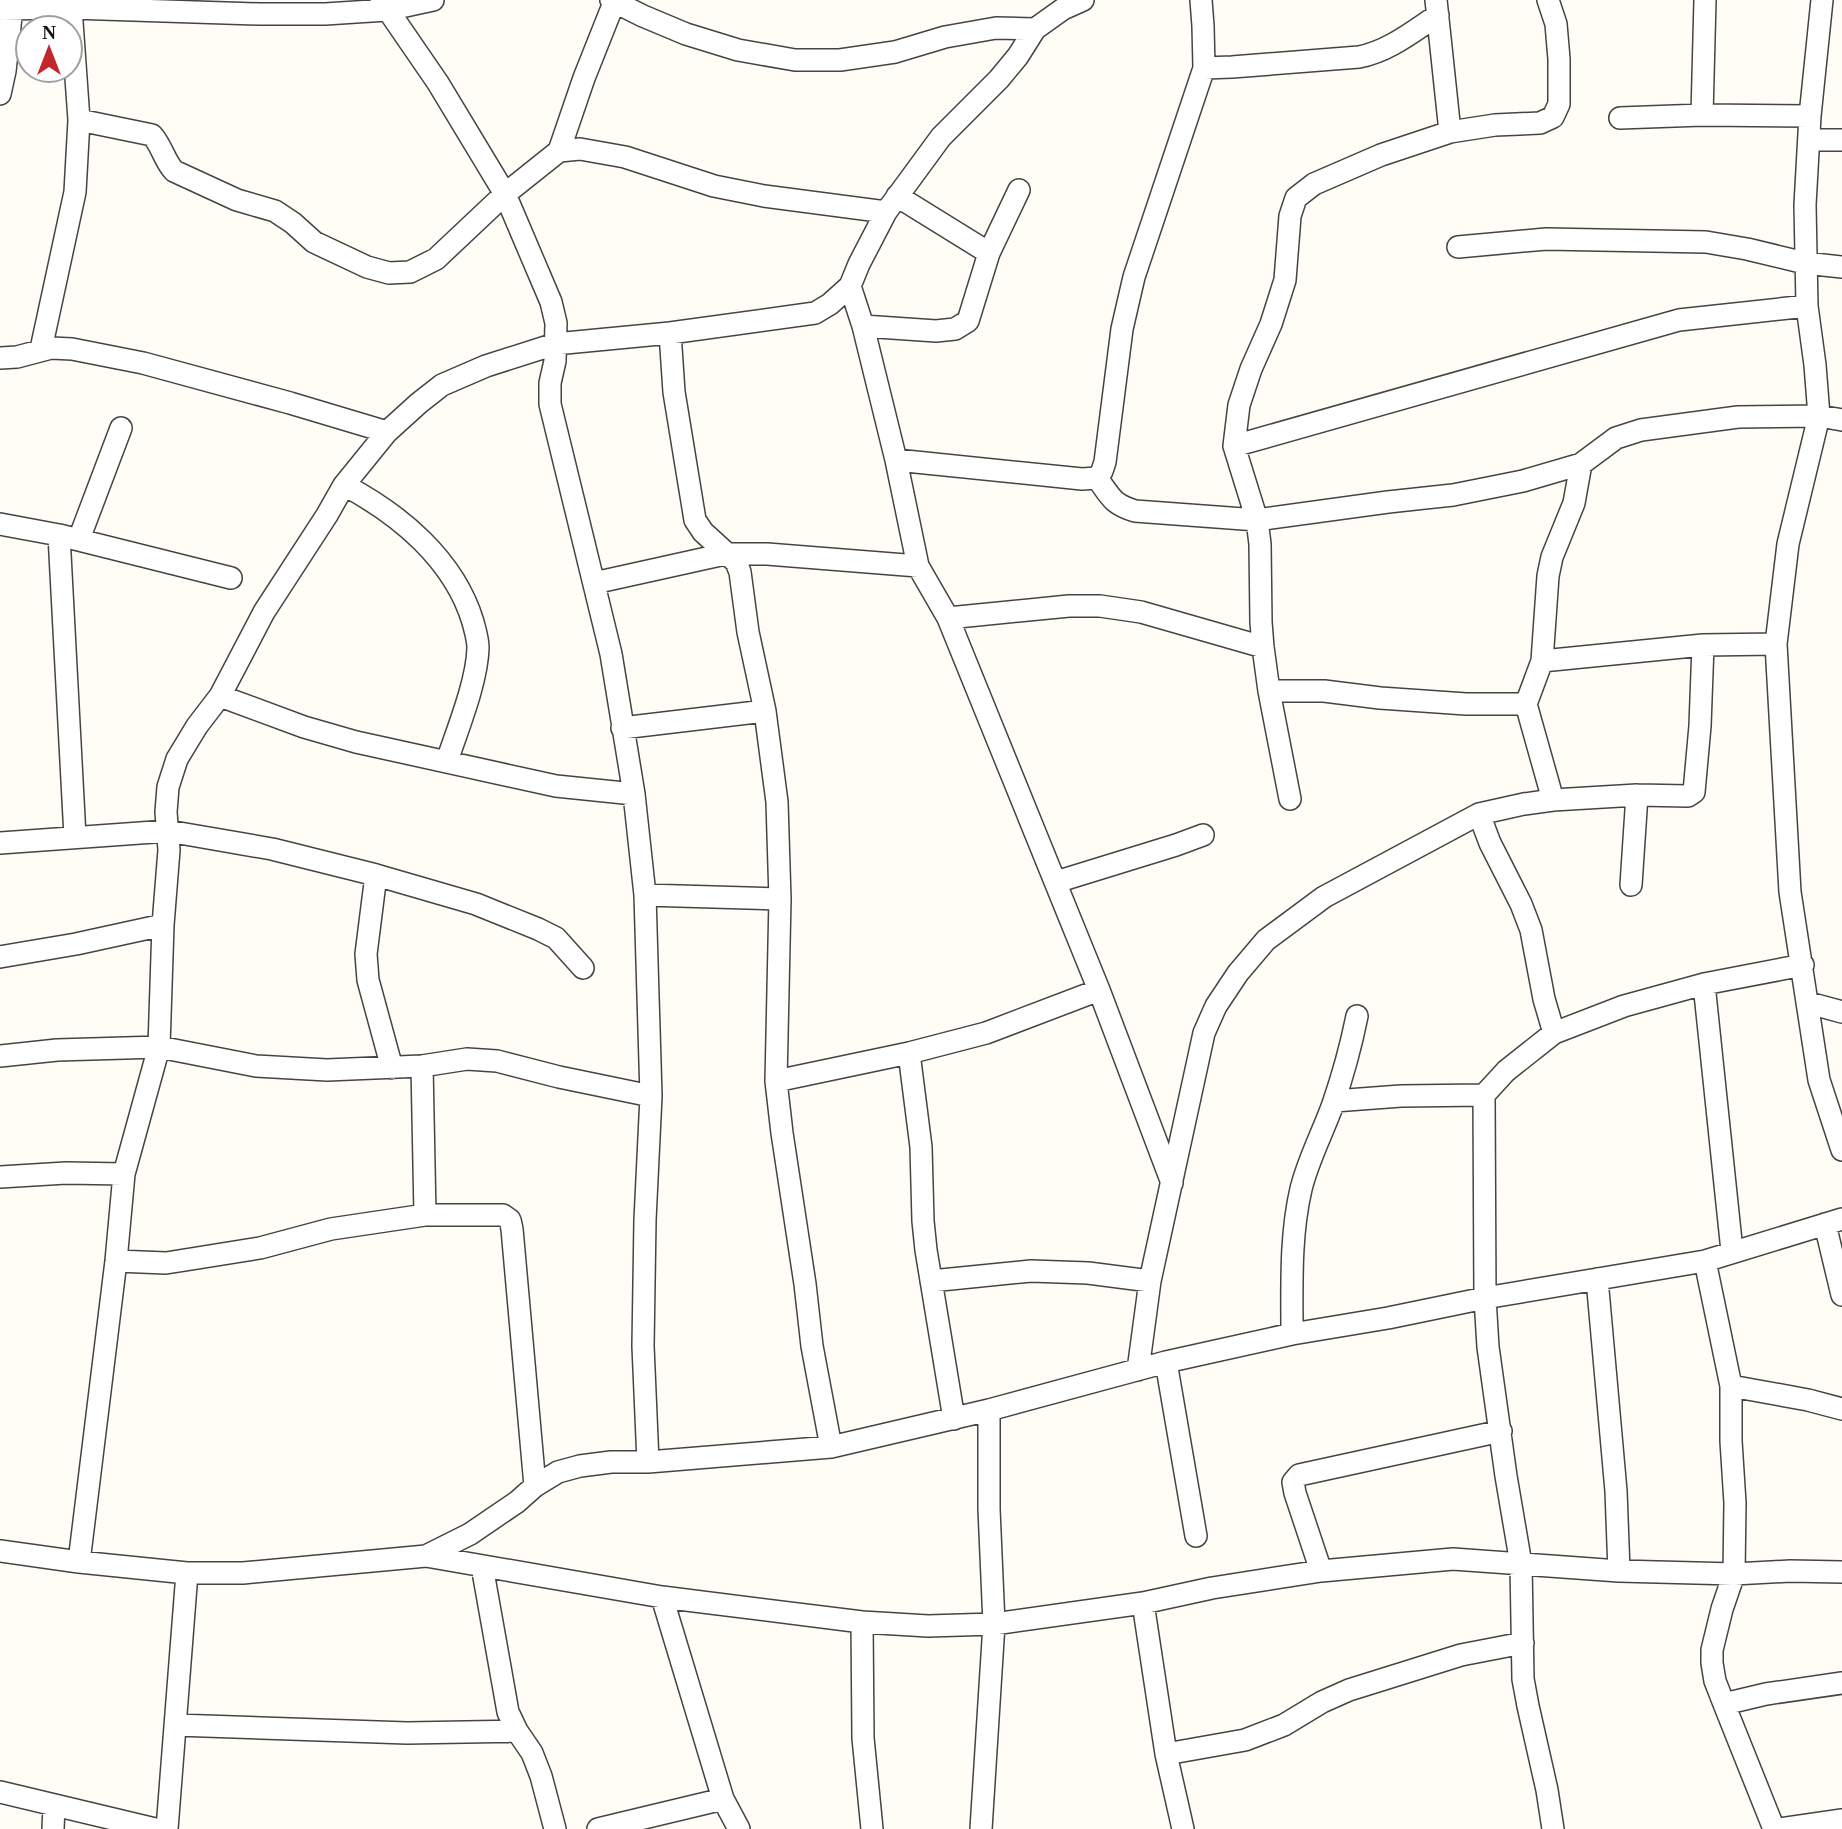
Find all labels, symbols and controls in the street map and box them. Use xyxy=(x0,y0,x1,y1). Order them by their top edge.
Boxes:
north arrow xyxy=(14,14,84,84)
text: N xyxy=(42,22,56,43)

